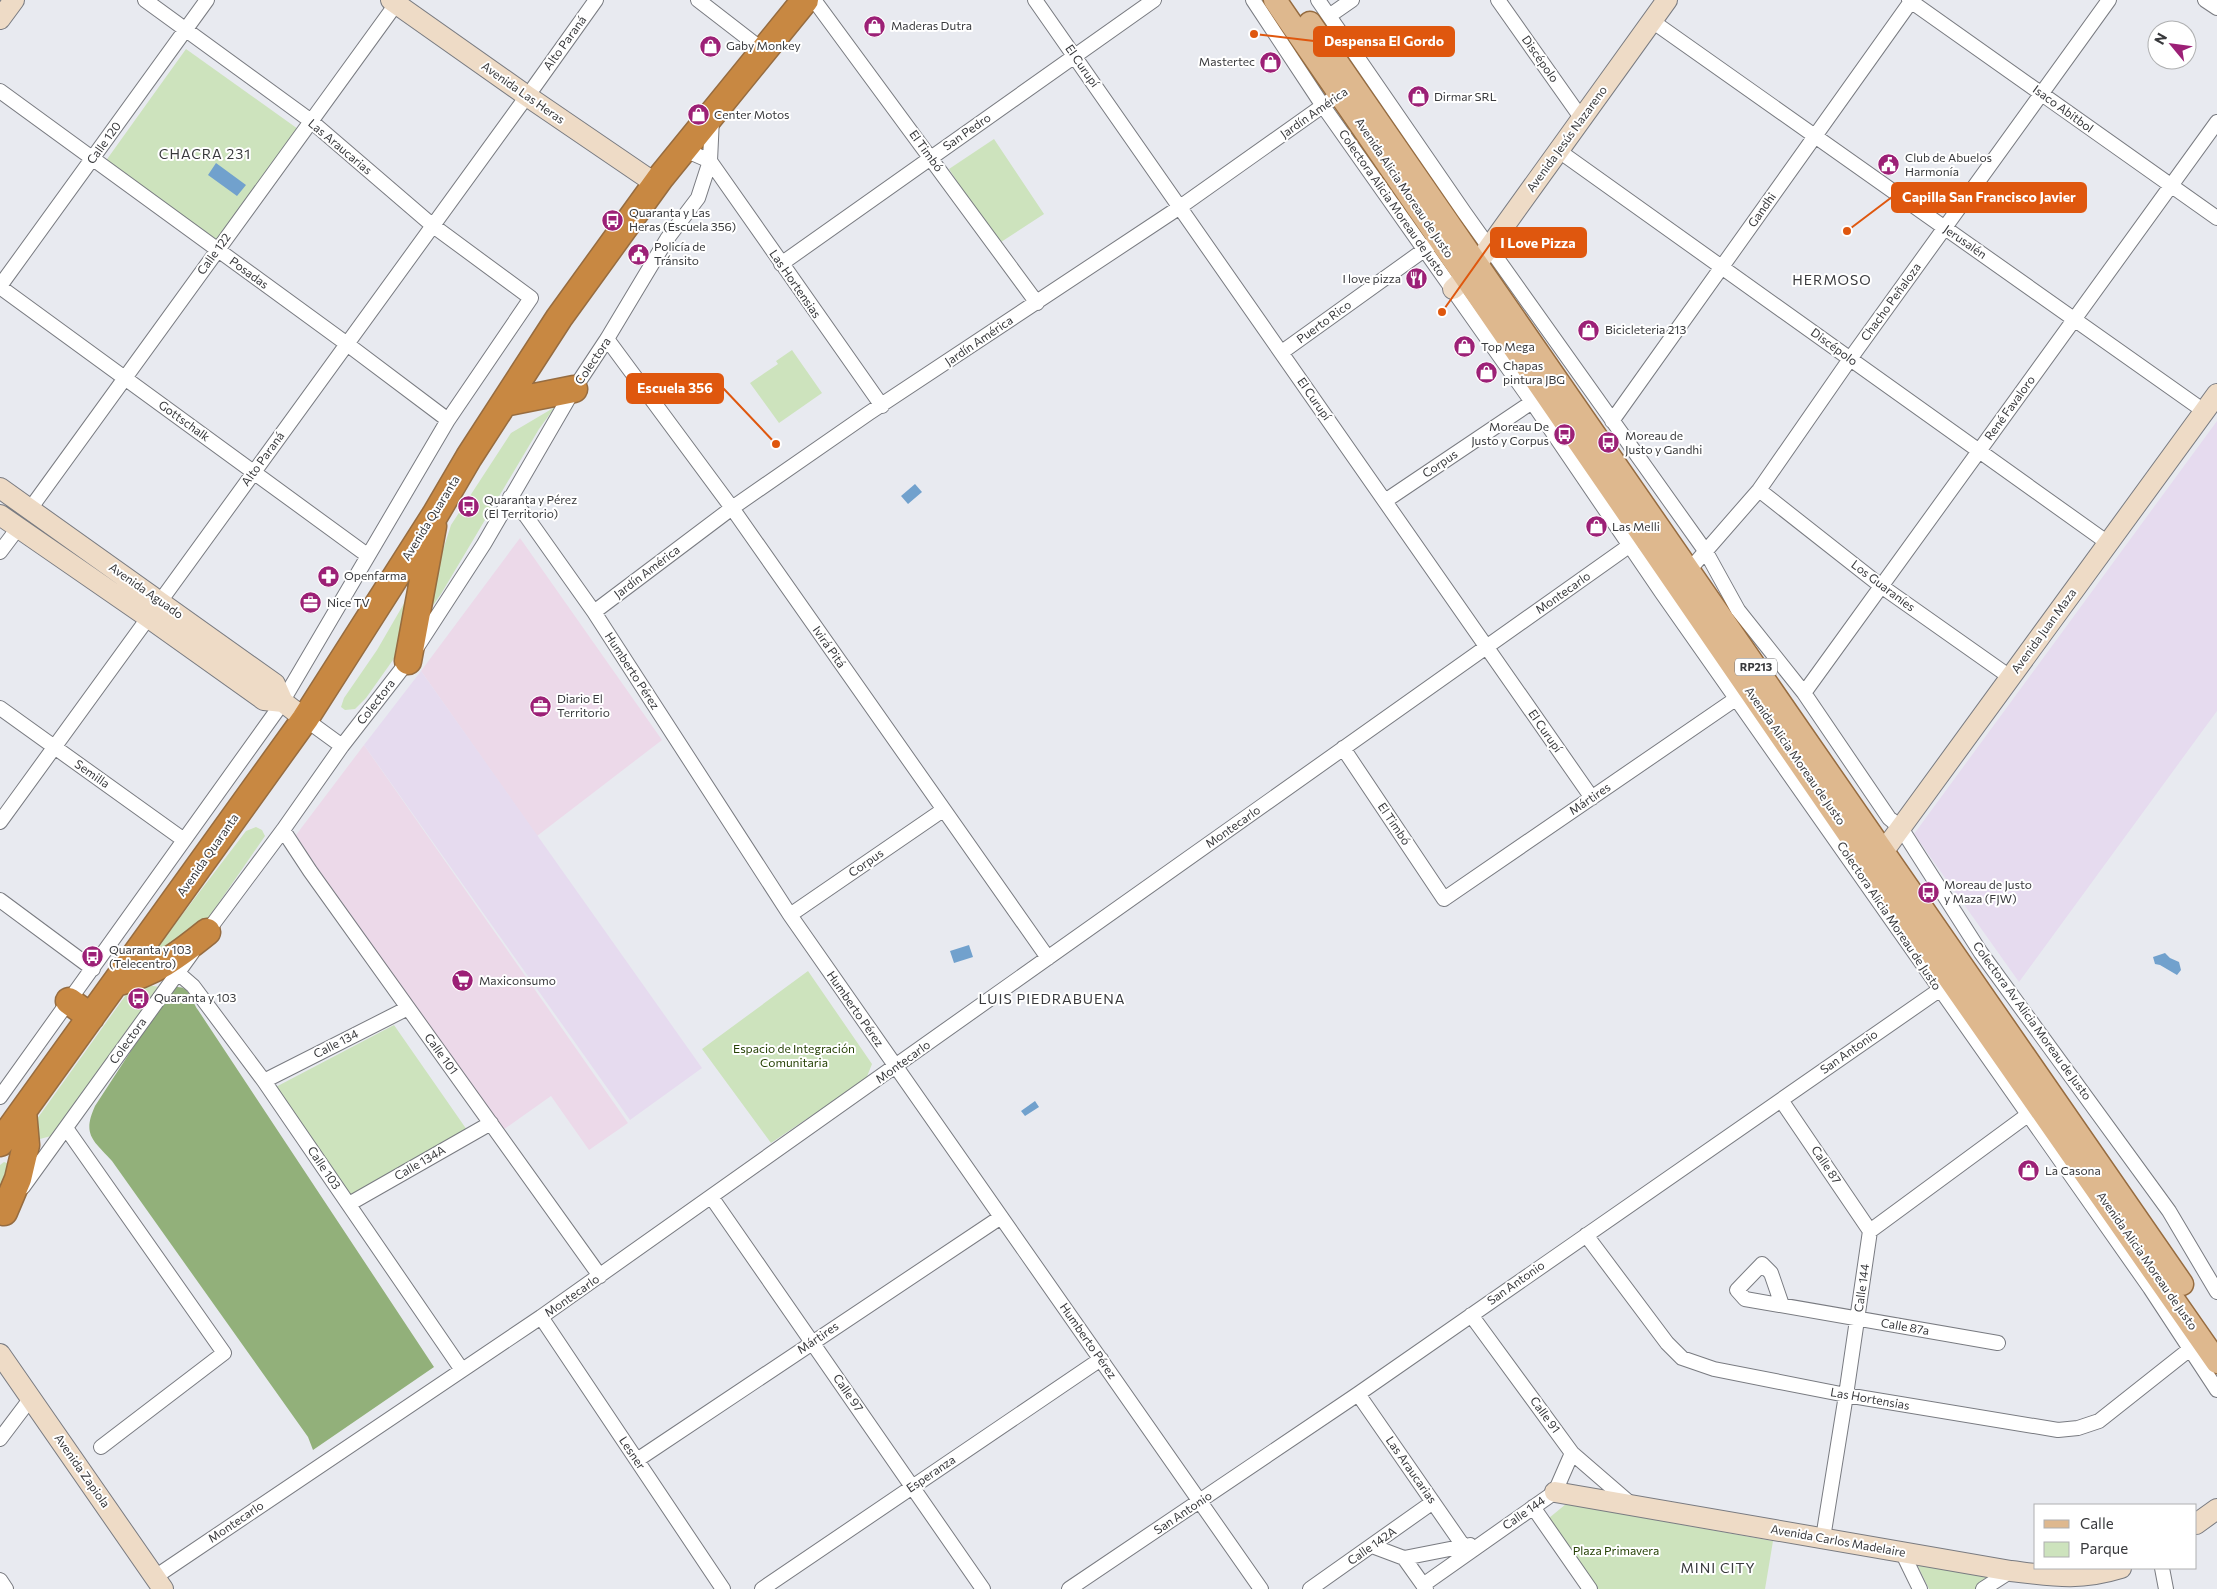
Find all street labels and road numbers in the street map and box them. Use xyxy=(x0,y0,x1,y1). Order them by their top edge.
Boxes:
street label: Alto Paraná xyxy=(540,13,589,72)
street label: Discépolo xyxy=(1520,32,1562,85)
street label: El Curupí xyxy=(1063,41,1103,90)
street label: Avenida Las Heras xyxy=(479,58,568,126)
street label: Isaco Abitbol xyxy=(2031,82,2097,135)
street label: Avenida Jesús Nazareno xyxy=(1523,83,1610,195)
street label: Jardín América xyxy=(1277,84,1350,141)
street label: San Pedro xyxy=(940,110,993,153)
street label: Avenida Alicia Moreau de Justo xyxy=(1352,115,1457,261)
street label: Las Araucarias xyxy=(306,116,375,177)
street label: Calle 120 xyxy=(83,118,123,166)
street label: Colectora Alicia Moreau de Justo xyxy=(1336,126,1449,279)
street label: El Timbó xyxy=(907,127,947,174)
street label: Gandhi xyxy=(1744,190,1778,229)
street label: Jerusalén xyxy=(1941,221,1990,262)
street label: Calle 122 xyxy=(194,230,233,277)
street label: Las Hortensias xyxy=(767,247,825,320)
street label: Posadas xyxy=(227,253,272,291)
street label: Chacho Peñaloza xyxy=(1857,260,1923,343)
street label: Puerto Rico xyxy=(1293,297,1353,346)
street label: Jardín América xyxy=(942,312,1016,369)
street label: Discépolo xyxy=(1809,325,1861,368)
street label: Colectora xyxy=(571,334,613,387)
street label: René Favaloro xyxy=(1981,372,2037,442)
street label: El Curupí xyxy=(1295,374,1335,423)
street label: Gottschalk xyxy=(156,397,213,444)
street label: Alto Paraná xyxy=(238,429,287,488)
street label: Corpus xyxy=(1419,446,1460,480)
street label: Avenida Quaranta xyxy=(398,472,462,562)
street label: Jardín América xyxy=(611,542,683,601)
street label: Los Guaraníes xyxy=(1849,557,1918,614)
street label: Avenida Aguado xyxy=(107,559,186,621)
street label: Montecarlo xyxy=(1532,568,1593,616)
street label: Avenida Juan Maza xyxy=(2008,585,2079,676)
street label: Ivirá Pitá xyxy=(810,623,849,670)
street label: Humberto Pérez xyxy=(603,629,663,712)
road number: RP213 xyxy=(1735,659,1777,676)
street label: Colectora xyxy=(353,676,397,727)
street label: Avenida Alicia Moreau de Justo xyxy=(1742,684,1849,828)
street label: El Curupí xyxy=(1526,706,1566,755)
street label: Semilla xyxy=(72,756,113,790)
street label: Mártires xyxy=(1566,779,1613,817)
street label: El Timbó xyxy=(1376,800,1414,847)
street label: Montecarlo xyxy=(1202,802,1263,850)
street label: Avenida Quaranta xyxy=(174,811,241,898)
street label: Colectora Alicia Moreau de Justo xyxy=(1834,839,1945,993)
street label: Corpus xyxy=(845,845,886,879)
street label: Colectora Av Alicia Moreau de Justo xyxy=(1970,939,2095,1103)
street label: Humberto Pérez xyxy=(824,968,887,1049)
street label: Colectora xyxy=(106,1015,149,1066)
street label: Calle 134 xyxy=(311,1026,360,1060)
street label: San Antonio xyxy=(1817,1026,1880,1076)
street label: Calle 101 xyxy=(422,1030,461,1077)
street label: Montecarlo xyxy=(872,1037,932,1086)
street label: Calle 134A xyxy=(391,1142,448,1182)
street label: Calle 103 xyxy=(305,1143,344,1192)
street label: Calle 87 xyxy=(1809,1143,1845,1186)
street label: Avenida Alicia Moreau de Justo xyxy=(2094,1189,2201,1333)
street label: San Antonio xyxy=(1484,1257,1547,1307)
street label: Calle 144 xyxy=(1851,1263,1871,1313)
street label: Montecarlo xyxy=(541,1271,602,1319)
street label: Humberto Pérez xyxy=(1057,1300,1120,1381)
street label: Calle 87a xyxy=(1880,1315,1930,1337)
street label: Mártires xyxy=(794,1318,841,1356)
street label: Calle 97 xyxy=(831,1371,867,1414)
street label: Las Hortensias xyxy=(1829,1384,1911,1412)
street label: Calle 91 xyxy=(1528,1393,1564,1435)
street label: Avenida Zapiola xyxy=(52,1431,113,1510)
street label: Lesner xyxy=(617,1433,649,1472)
street label: Las Araucarias xyxy=(1384,1433,1440,1506)
street label: Esperanza xyxy=(903,1452,958,1495)
street label: San Antonio xyxy=(1151,1488,1214,1537)
street label: Calle 144 xyxy=(1499,1492,1547,1532)
street label: Montecarlo xyxy=(205,1498,266,1545)
street label: Avenida Carlos Madelaire xyxy=(1770,1521,1907,1559)
street label: Calle 142A xyxy=(1344,1523,1399,1567)

